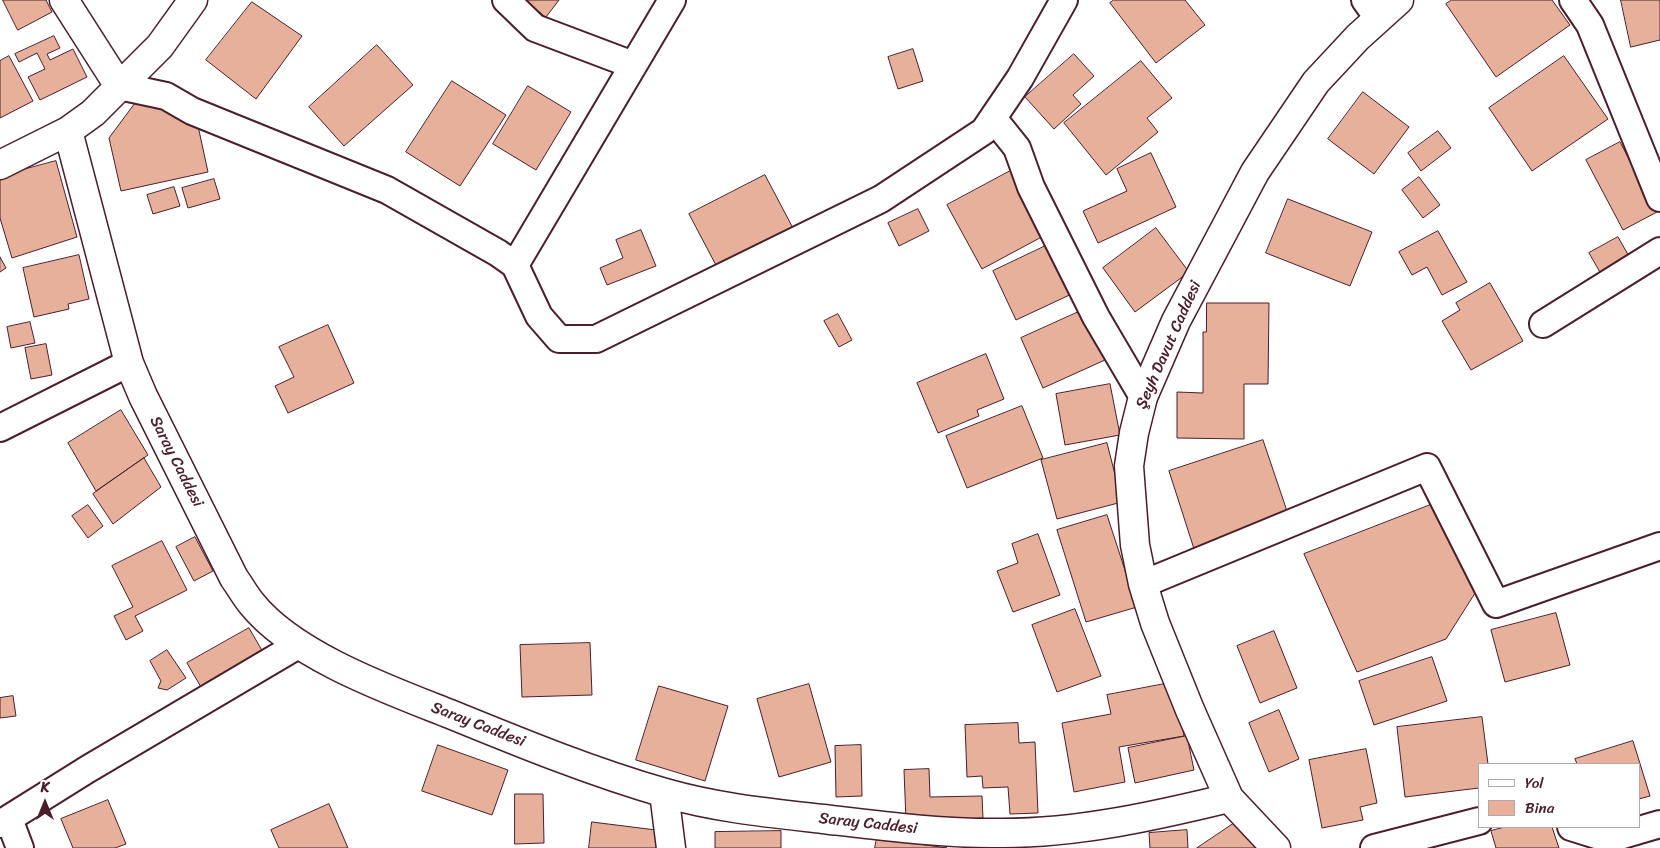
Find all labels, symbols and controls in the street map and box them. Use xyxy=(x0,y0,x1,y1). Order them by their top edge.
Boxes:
street label: Şeyh Davut Caddesi xyxy=(1132,278,1206,412)
street label: Saray Caddesi xyxy=(145,413,207,511)
street label: Saray Caddesi xyxy=(428,698,528,752)
legend xyxy=(1478,763,1640,828)
text: Yol xyxy=(1525,770,1544,796)
text: K xyxy=(41,775,49,800)
north arrow xyxy=(20,778,70,828)
text: Bina xyxy=(1525,795,1554,821)
street label: Saray Caddesi xyxy=(818,809,918,839)

